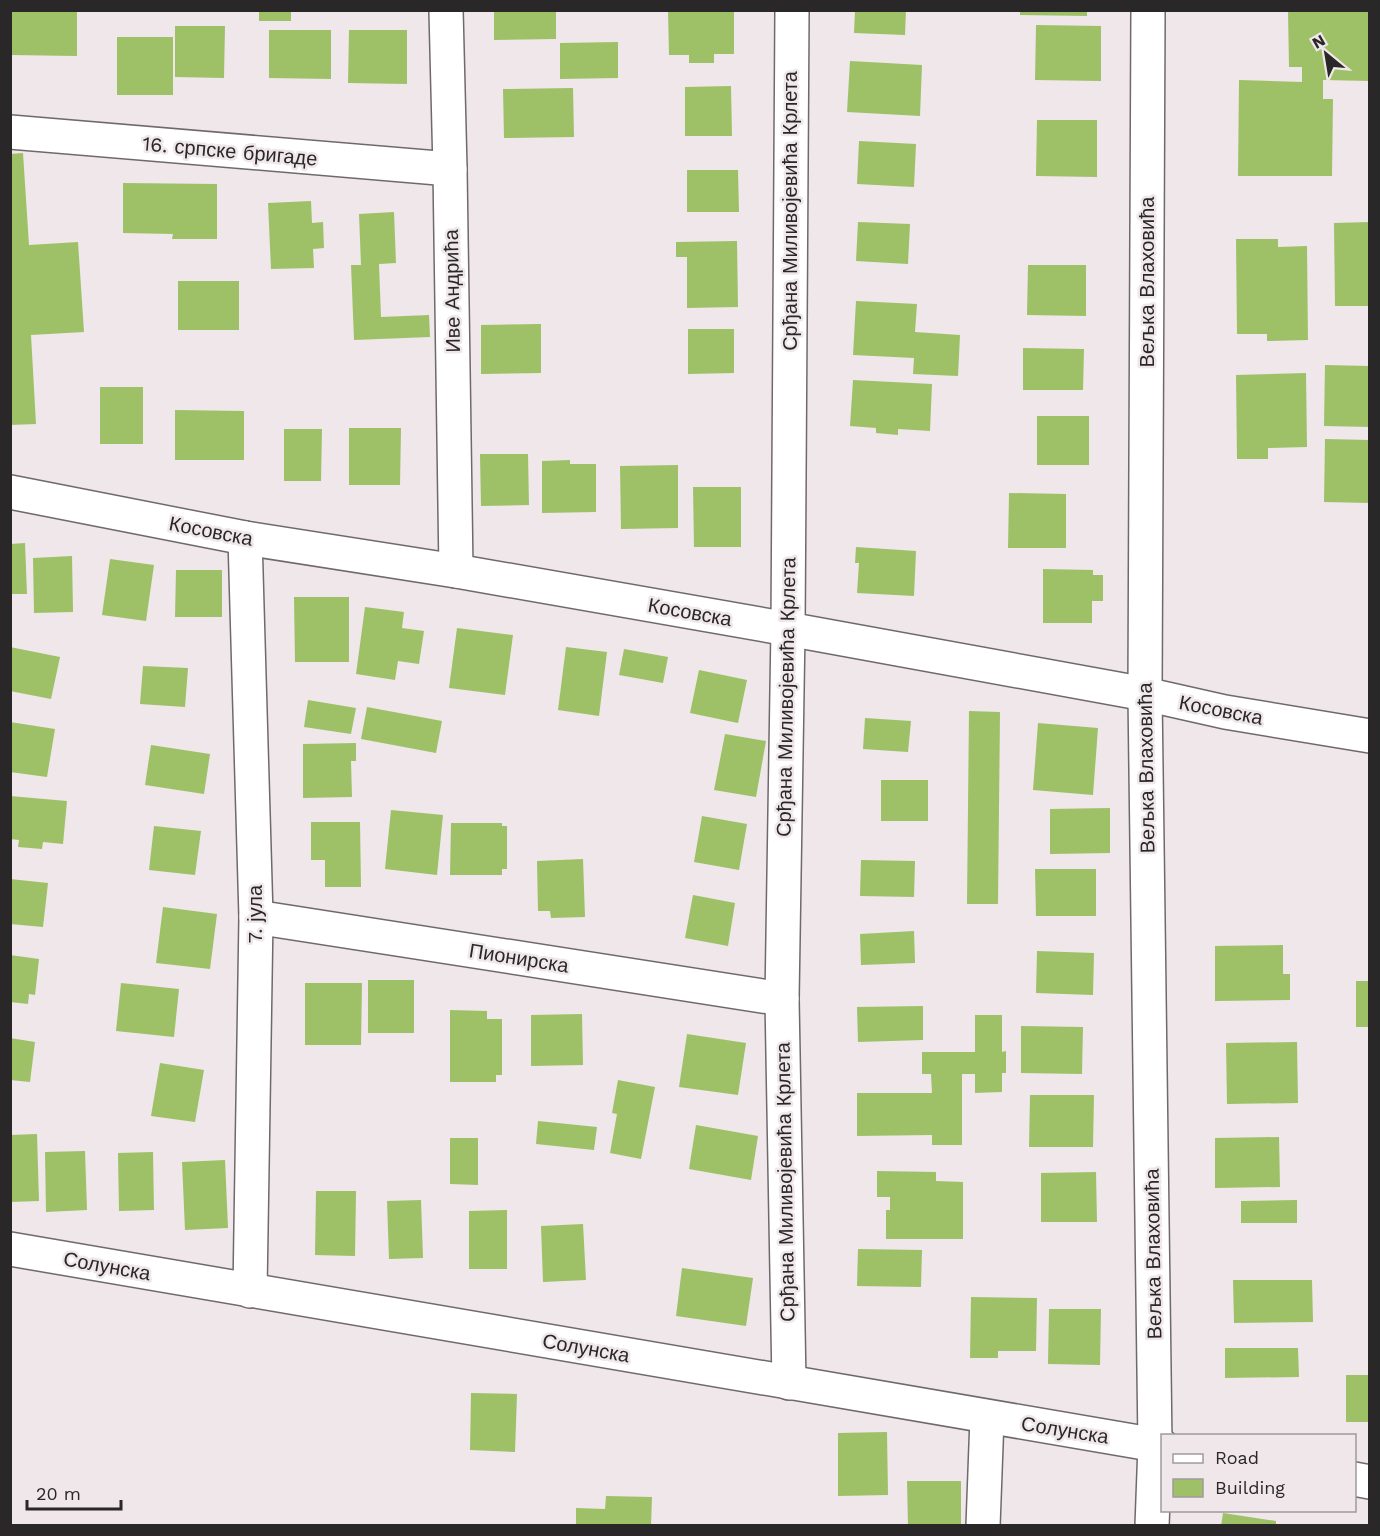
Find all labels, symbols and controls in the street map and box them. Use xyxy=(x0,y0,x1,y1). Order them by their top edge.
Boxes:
north arrow xyxy=(1296,24,1356,84)
text: N xyxy=(1309,30,1329,53)
street label: Срђана Миливојевића Крлета xyxy=(778,70,802,351)
street label: 16. српске бригаде xyxy=(142,131,318,171)
street label: Вељка Влаховића xyxy=(1135,196,1159,367)
street label: Иве Андрића xyxy=(439,228,465,353)
street label: Косовска xyxy=(167,511,256,551)
street label: Срђана Миливојевића Крлета xyxy=(772,556,800,837)
street label: Косовска xyxy=(646,593,735,631)
street label: Вељка Влаховића xyxy=(1132,682,1159,854)
street label: Косовска xyxy=(1177,690,1266,730)
street label: 7. јула xyxy=(243,884,267,943)
street label: Пионирска xyxy=(468,938,571,978)
street label: Срђана Миливојевића Крлета xyxy=(771,1041,799,1322)
street label: Вељка Влаховића xyxy=(1139,1168,1166,1340)
street label: Солунска xyxy=(62,1247,153,1286)
street label: Солунска xyxy=(541,1329,632,1368)
street label: Солунска xyxy=(1020,1411,1111,1449)
legend xyxy=(1161,1434,1356,1512)
text: Road xyxy=(1215,1447,1259,1468)
scale bar xyxy=(27,1473,122,1511)
text: Building xyxy=(1215,1477,1285,1498)
text: 20 m xyxy=(36,1483,81,1504)

